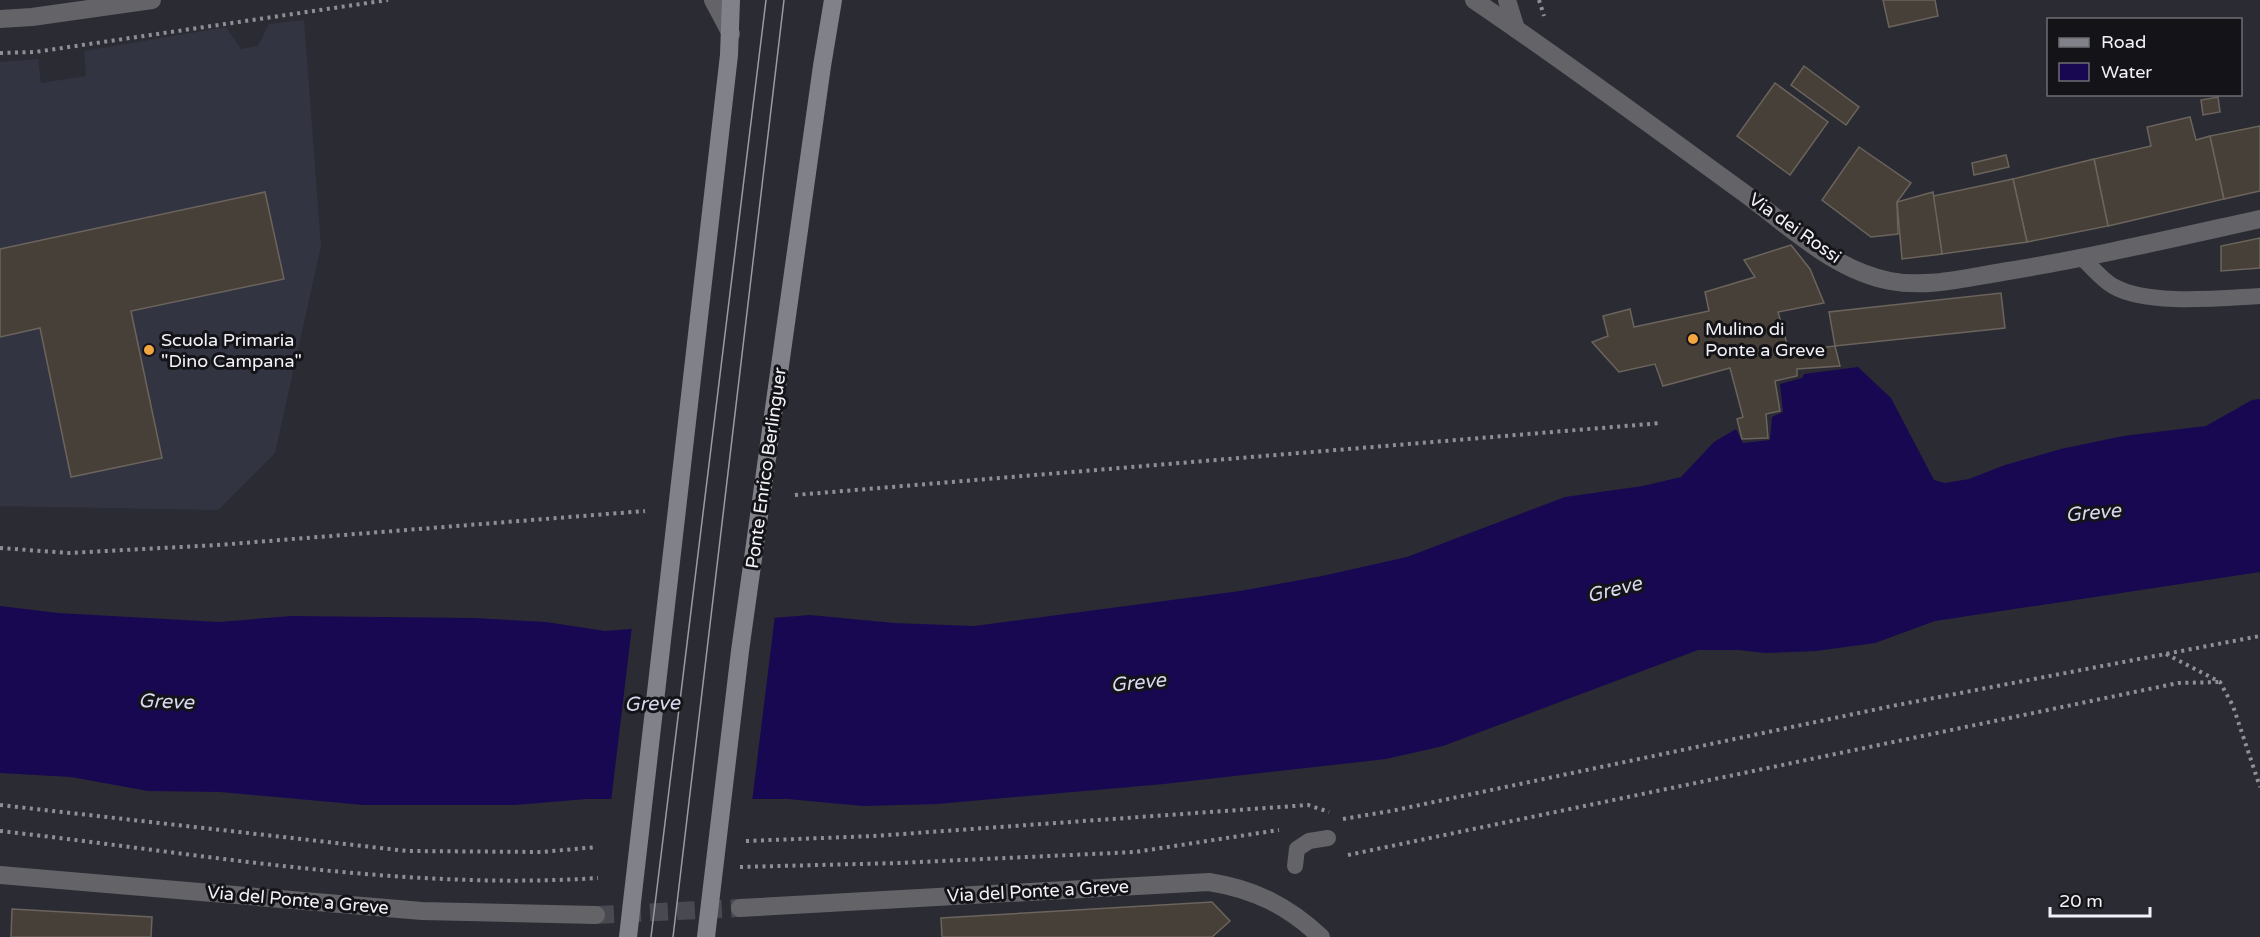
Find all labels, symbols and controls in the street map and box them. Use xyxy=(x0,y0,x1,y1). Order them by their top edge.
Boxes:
legend xyxy=(2047,18,2242,96)
text: Road xyxy=(2101,31,2146,53)
text: Water xyxy=(2101,61,2152,83)
street label: Via dei Rossi xyxy=(1745,188,1845,268)
place label: Mulino di Ponte a Greve xyxy=(1705,318,1825,361)
place label: Scuola Primaria "Dino Campana" xyxy=(161,329,302,372)
marker: Mulino di Ponte a Greve xyxy=(1686,332,1700,346)
marker: Scuola Primaria "Dino Campana" xyxy=(142,343,156,357)
street label: Ponte Enrico Berlinguer xyxy=(741,366,791,570)
water label: Greve xyxy=(2064,498,2123,527)
water label: Greve xyxy=(1584,571,1646,608)
water label: Greve xyxy=(1109,668,1169,698)
water label: Greve xyxy=(138,689,196,715)
water label: Greve xyxy=(624,691,682,717)
street label: Via del Ponte a Greve xyxy=(946,875,1130,907)
scale bar xyxy=(2050,880,2150,918)
street label: Via del Ponte a Greve xyxy=(206,881,390,919)
text: 20 m xyxy=(2059,890,2103,912)

